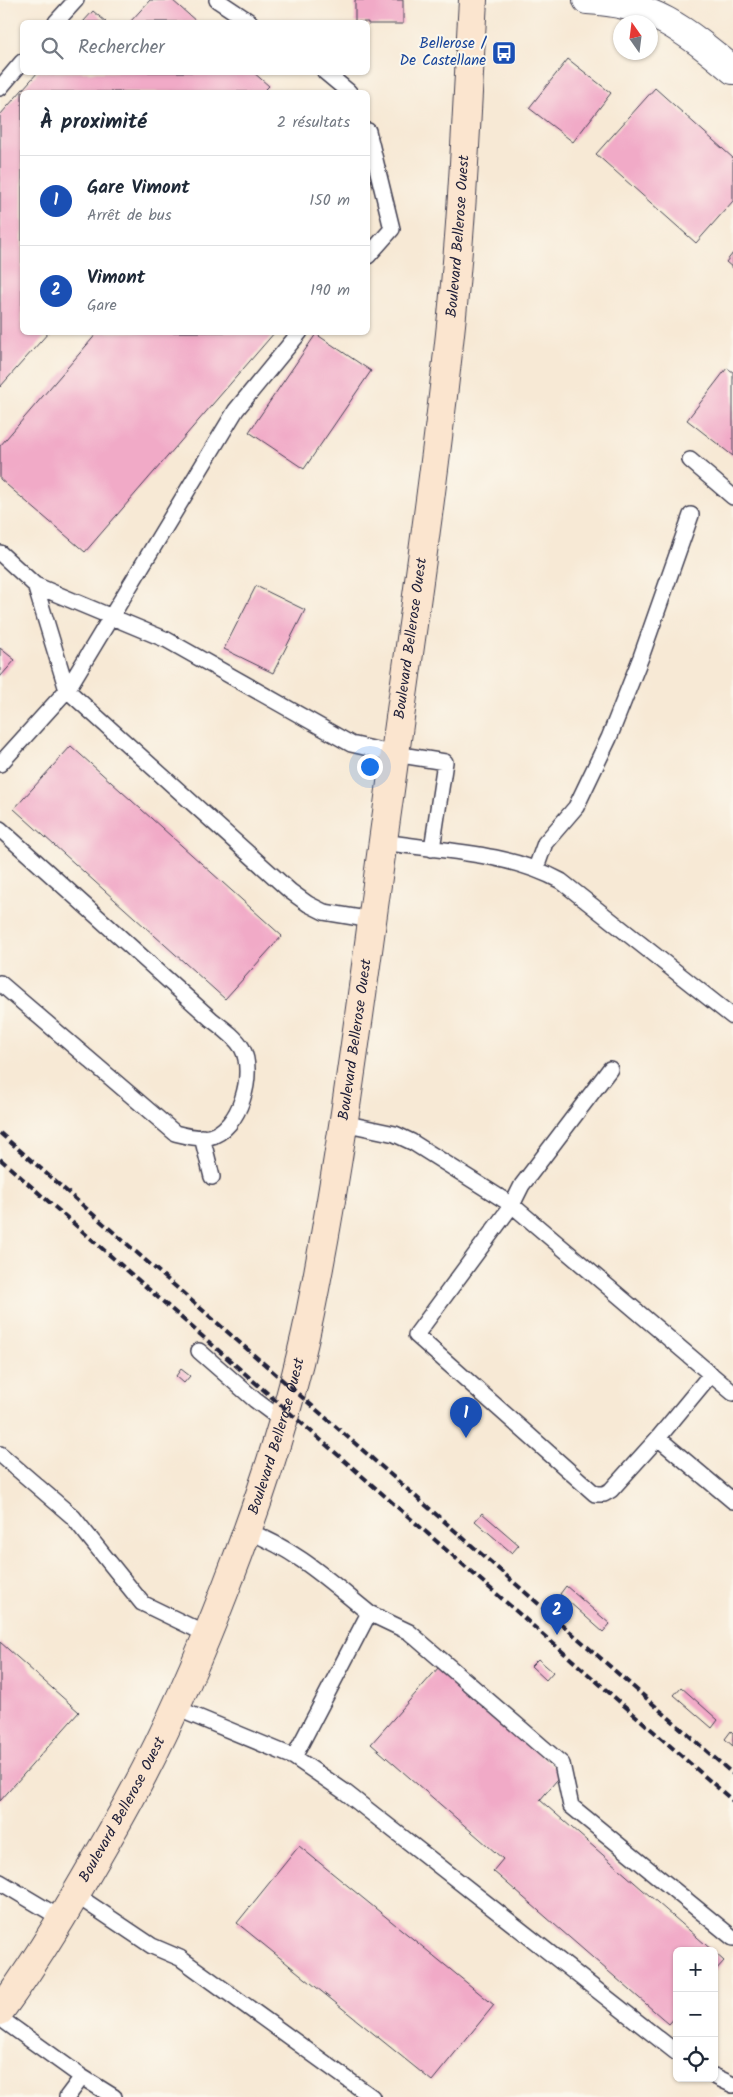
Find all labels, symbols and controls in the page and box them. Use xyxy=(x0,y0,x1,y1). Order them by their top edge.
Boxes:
north arrow xyxy=(613,15,658,60)
search box xyxy=(20,20,370,75)
place label: Bellerose / De Castellane xyxy=(399,32,488,73)
text: Rechercher xyxy=(78,33,165,63)
icon: search xyxy=(38,34,66,62)
bus stop icon: Bellerose / De Castellane xyxy=(491,40,517,66)
text: À proximité xyxy=(40,106,147,139)
text: 2 résultats xyxy=(277,110,350,135)
street label: Boulevard Bellerose Ouest xyxy=(440,154,477,318)
text: Gare Vimont xyxy=(87,173,190,203)
text: 1 xyxy=(54,188,58,213)
text: 150 m xyxy=(309,188,350,213)
text: Arrêt de bus xyxy=(87,203,171,228)
text: Vimont xyxy=(87,263,145,293)
text: 2 xyxy=(51,278,61,303)
text: 190 m xyxy=(310,278,350,303)
text: Gare xyxy=(87,293,117,318)
street label: Boulevard Bellerose Ouest xyxy=(388,556,434,721)
your location xyxy=(357,754,383,780)
street label: Boulevard Bellerose Ouest xyxy=(332,957,379,1122)
street label: Boulevard Bellerose Ouest xyxy=(242,1355,312,1518)
pin: 1 xyxy=(450,1397,482,1438)
pin: 2 xyxy=(541,1594,573,1635)
street label: Boulevard Bellerose Ouest xyxy=(73,1733,172,1887)
map controls xyxy=(673,1947,718,2082)
button: + xyxy=(673,1947,718,1992)
button: − xyxy=(673,1992,718,2037)
button: locate xyxy=(673,2037,718,2082)

